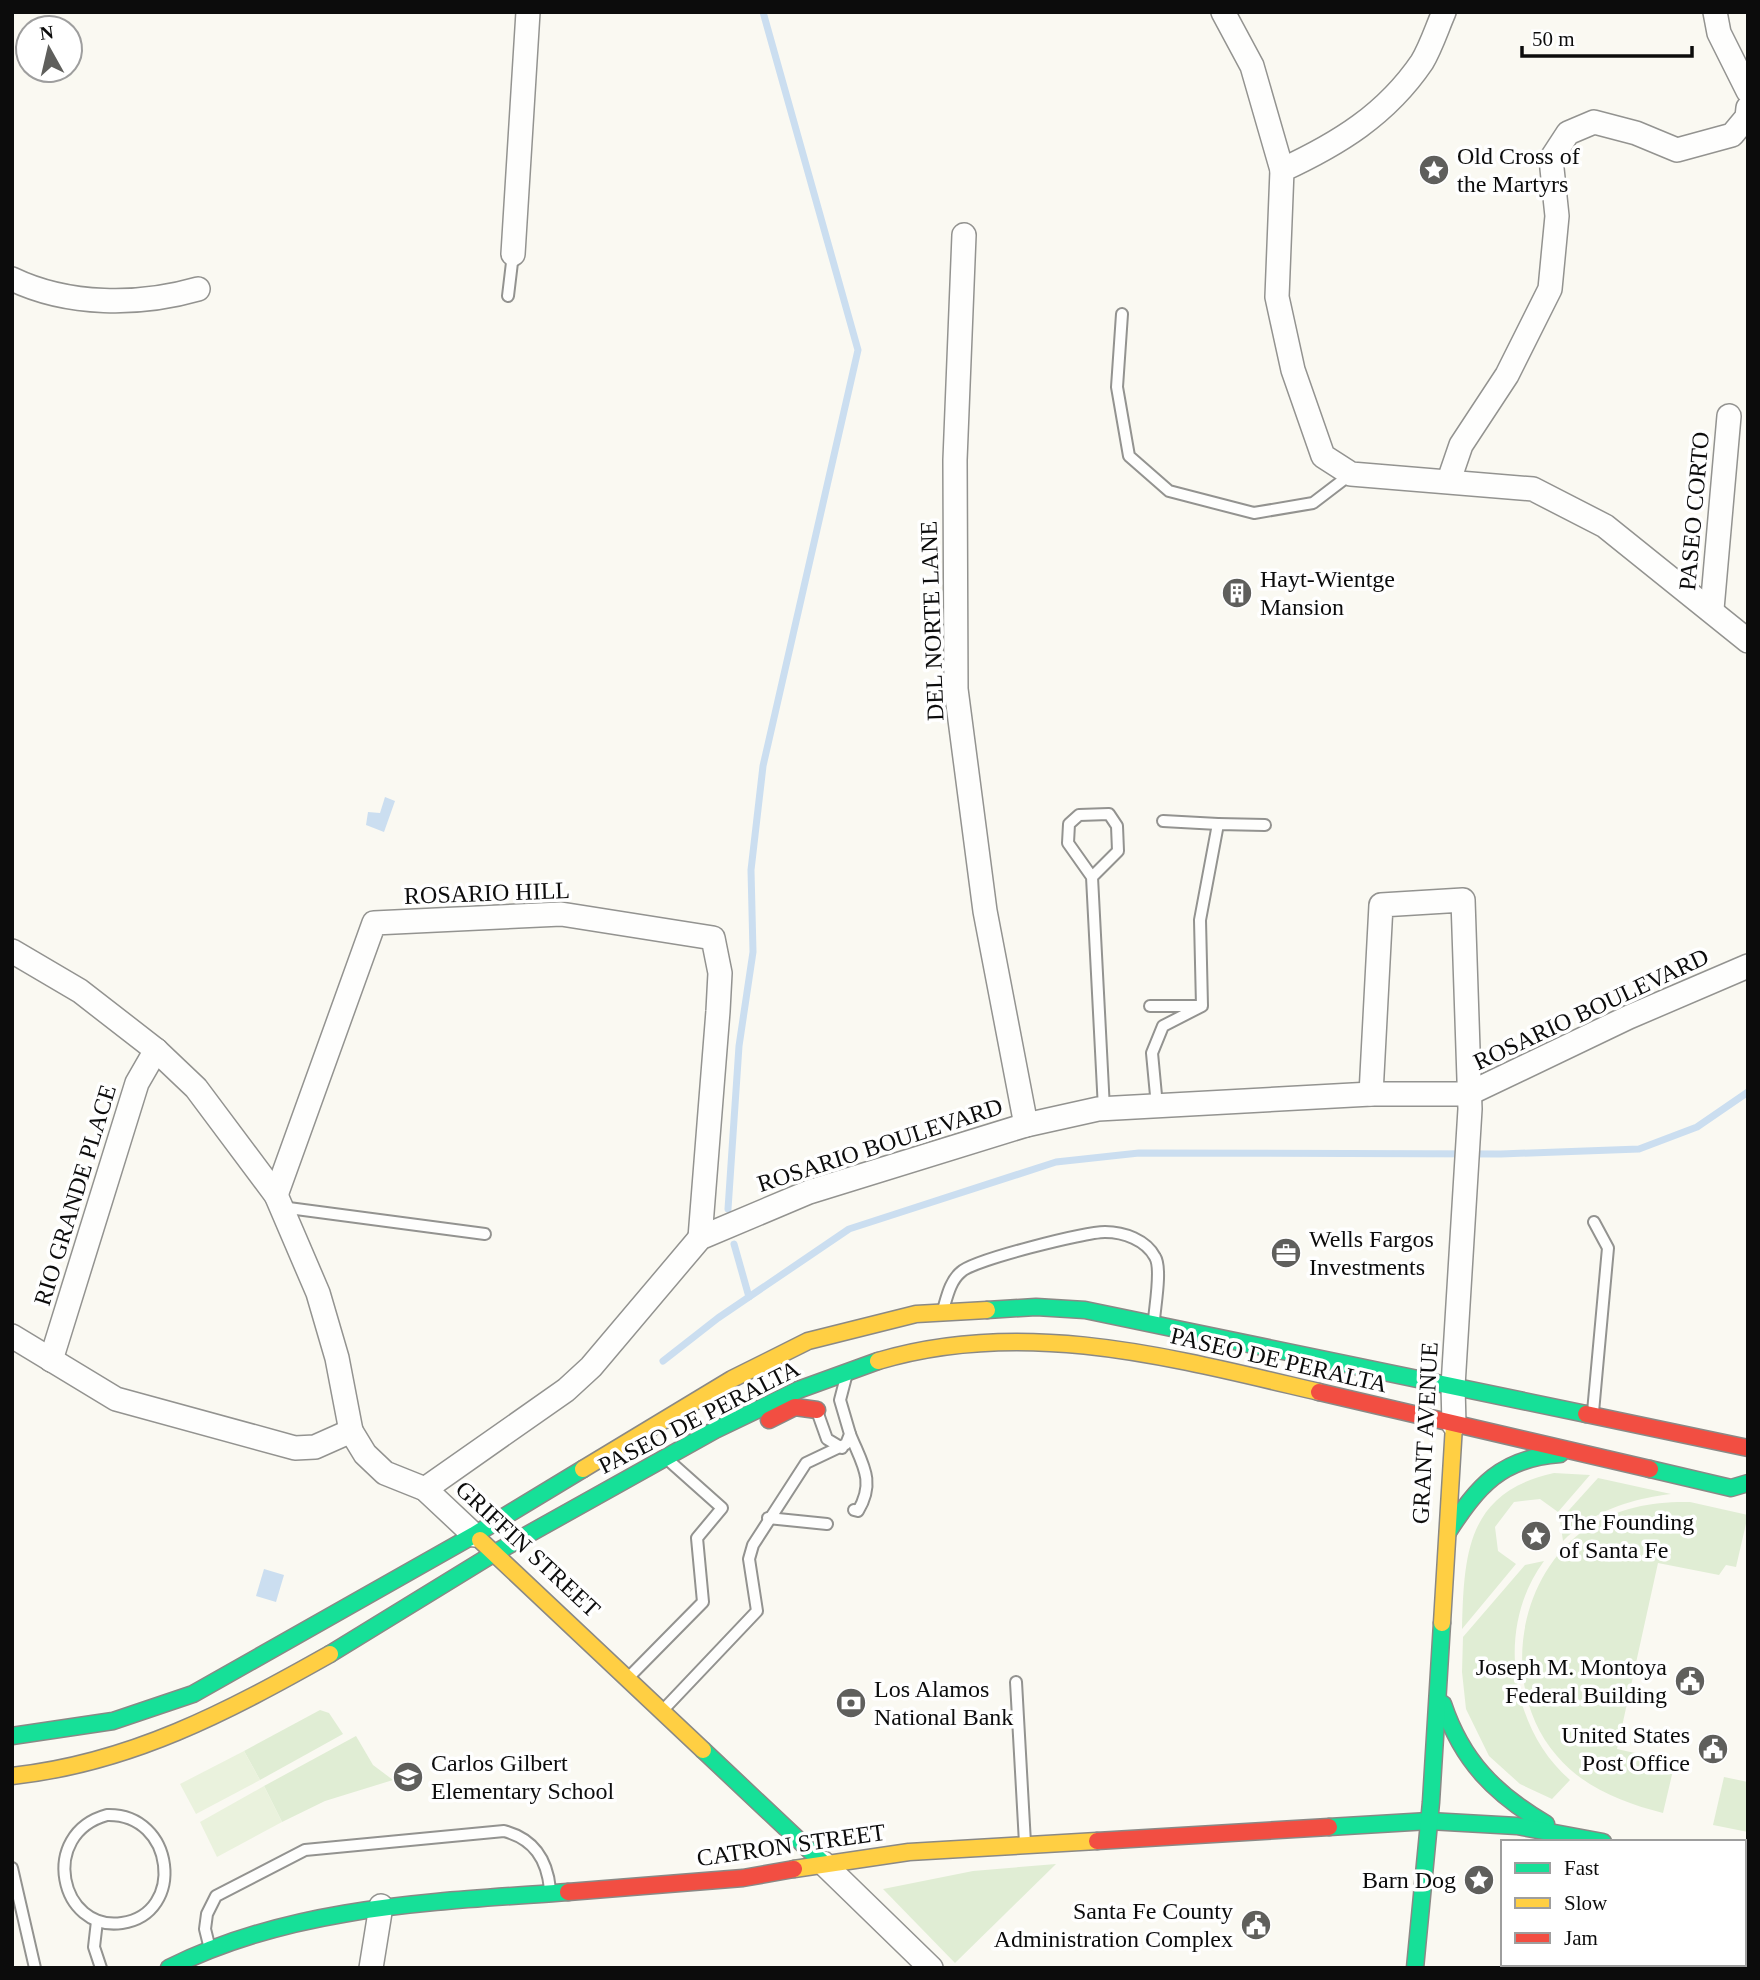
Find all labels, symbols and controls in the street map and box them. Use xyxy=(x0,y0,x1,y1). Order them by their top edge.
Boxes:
north arrow xyxy=(14,14,84,84)
scale bar xyxy=(1522,14,1692,58)
text: N xyxy=(38,21,55,44)
text: 50 m xyxy=(1532,27,1575,51)
place label: Old Cross of the Martyrs xyxy=(1457,143,1580,197)
place icon: Old Cross of the Martyrs xyxy=(1417,153,1451,187)
street label: PASEO CORTO xyxy=(1674,431,1714,591)
street label: DEL NORTE LANE xyxy=(916,520,948,722)
place label: Hayt-Wientge Mansion xyxy=(1260,566,1395,620)
building icon: Hayt-Wientge Mansion xyxy=(1220,576,1254,610)
street label: ROSARIO HILL xyxy=(404,877,570,909)
street label: ROSARIO BOULEVARD xyxy=(1469,943,1713,1075)
street label: RIO GRANDE PLACE xyxy=(29,1082,121,1308)
street label: ROSARIO BOULEVARD xyxy=(754,1093,1006,1197)
place label: Wells Fargos Investments xyxy=(1309,1226,1434,1280)
office icon: Wells Fargos Investments xyxy=(1269,1236,1303,1270)
street label: PASEO DE PERALTA xyxy=(1168,1322,1391,1398)
street label: GRANT AVENUE xyxy=(1407,1341,1443,1525)
street label: PASEO DE PERALTA xyxy=(594,1355,804,1479)
street label: GRIFFIN STREET xyxy=(451,1476,606,1623)
place label: The Founding of Santa Fe xyxy=(1559,1509,1694,1563)
place icon: The Founding of Santa Fe xyxy=(1519,1519,1553,1553)
place label: Joseph M. Montoya Federal Building xyxy=(1476,1654,1667,1708)
public building icon: Joseph M. Montoya Federal Building xyxy=(1673,1664,1707,1698)
place label: Los Alamos National Bank xyxy=(874,1676,1013,1730)
bank icon: Los Alamos National Bank xyxy=(834,1686,868,1720)
place label: United States Post Office xyxy=(1561,1722,1690,1776)
public building icon: United States Post Office xyxy=(1696,1732,1730,1766)
place label: Carlos Gilbert Elementary School xyxy=(431,1750,615,1804)
school or university icon: Carlos Gilbert Elementary School xyxy=(391,1760,425,1794)
street label: CATRON STREET xyxy=(695,1819,887,1871)
legend xyxy=(1501,1840,1746,1966)
text: Fast xyxy=(1564,1856,1599,1880)
place icon: Barn Dog xyxy=(1462,1863,1496,1897)
place label: Barn Dog xyxy=(1362,1867,1456,1893)
text: Slow xyxy=(1564,1891,1608,1915)
place label: Santa Fe County Administration Complex xyxy=(994,1898,1233,1952)
public building icon: Santa Fe County Administration Complex xyxy=(1239,1908,1273,1942)
text: Jam xyxy=(1564,1926,1598,1950)

